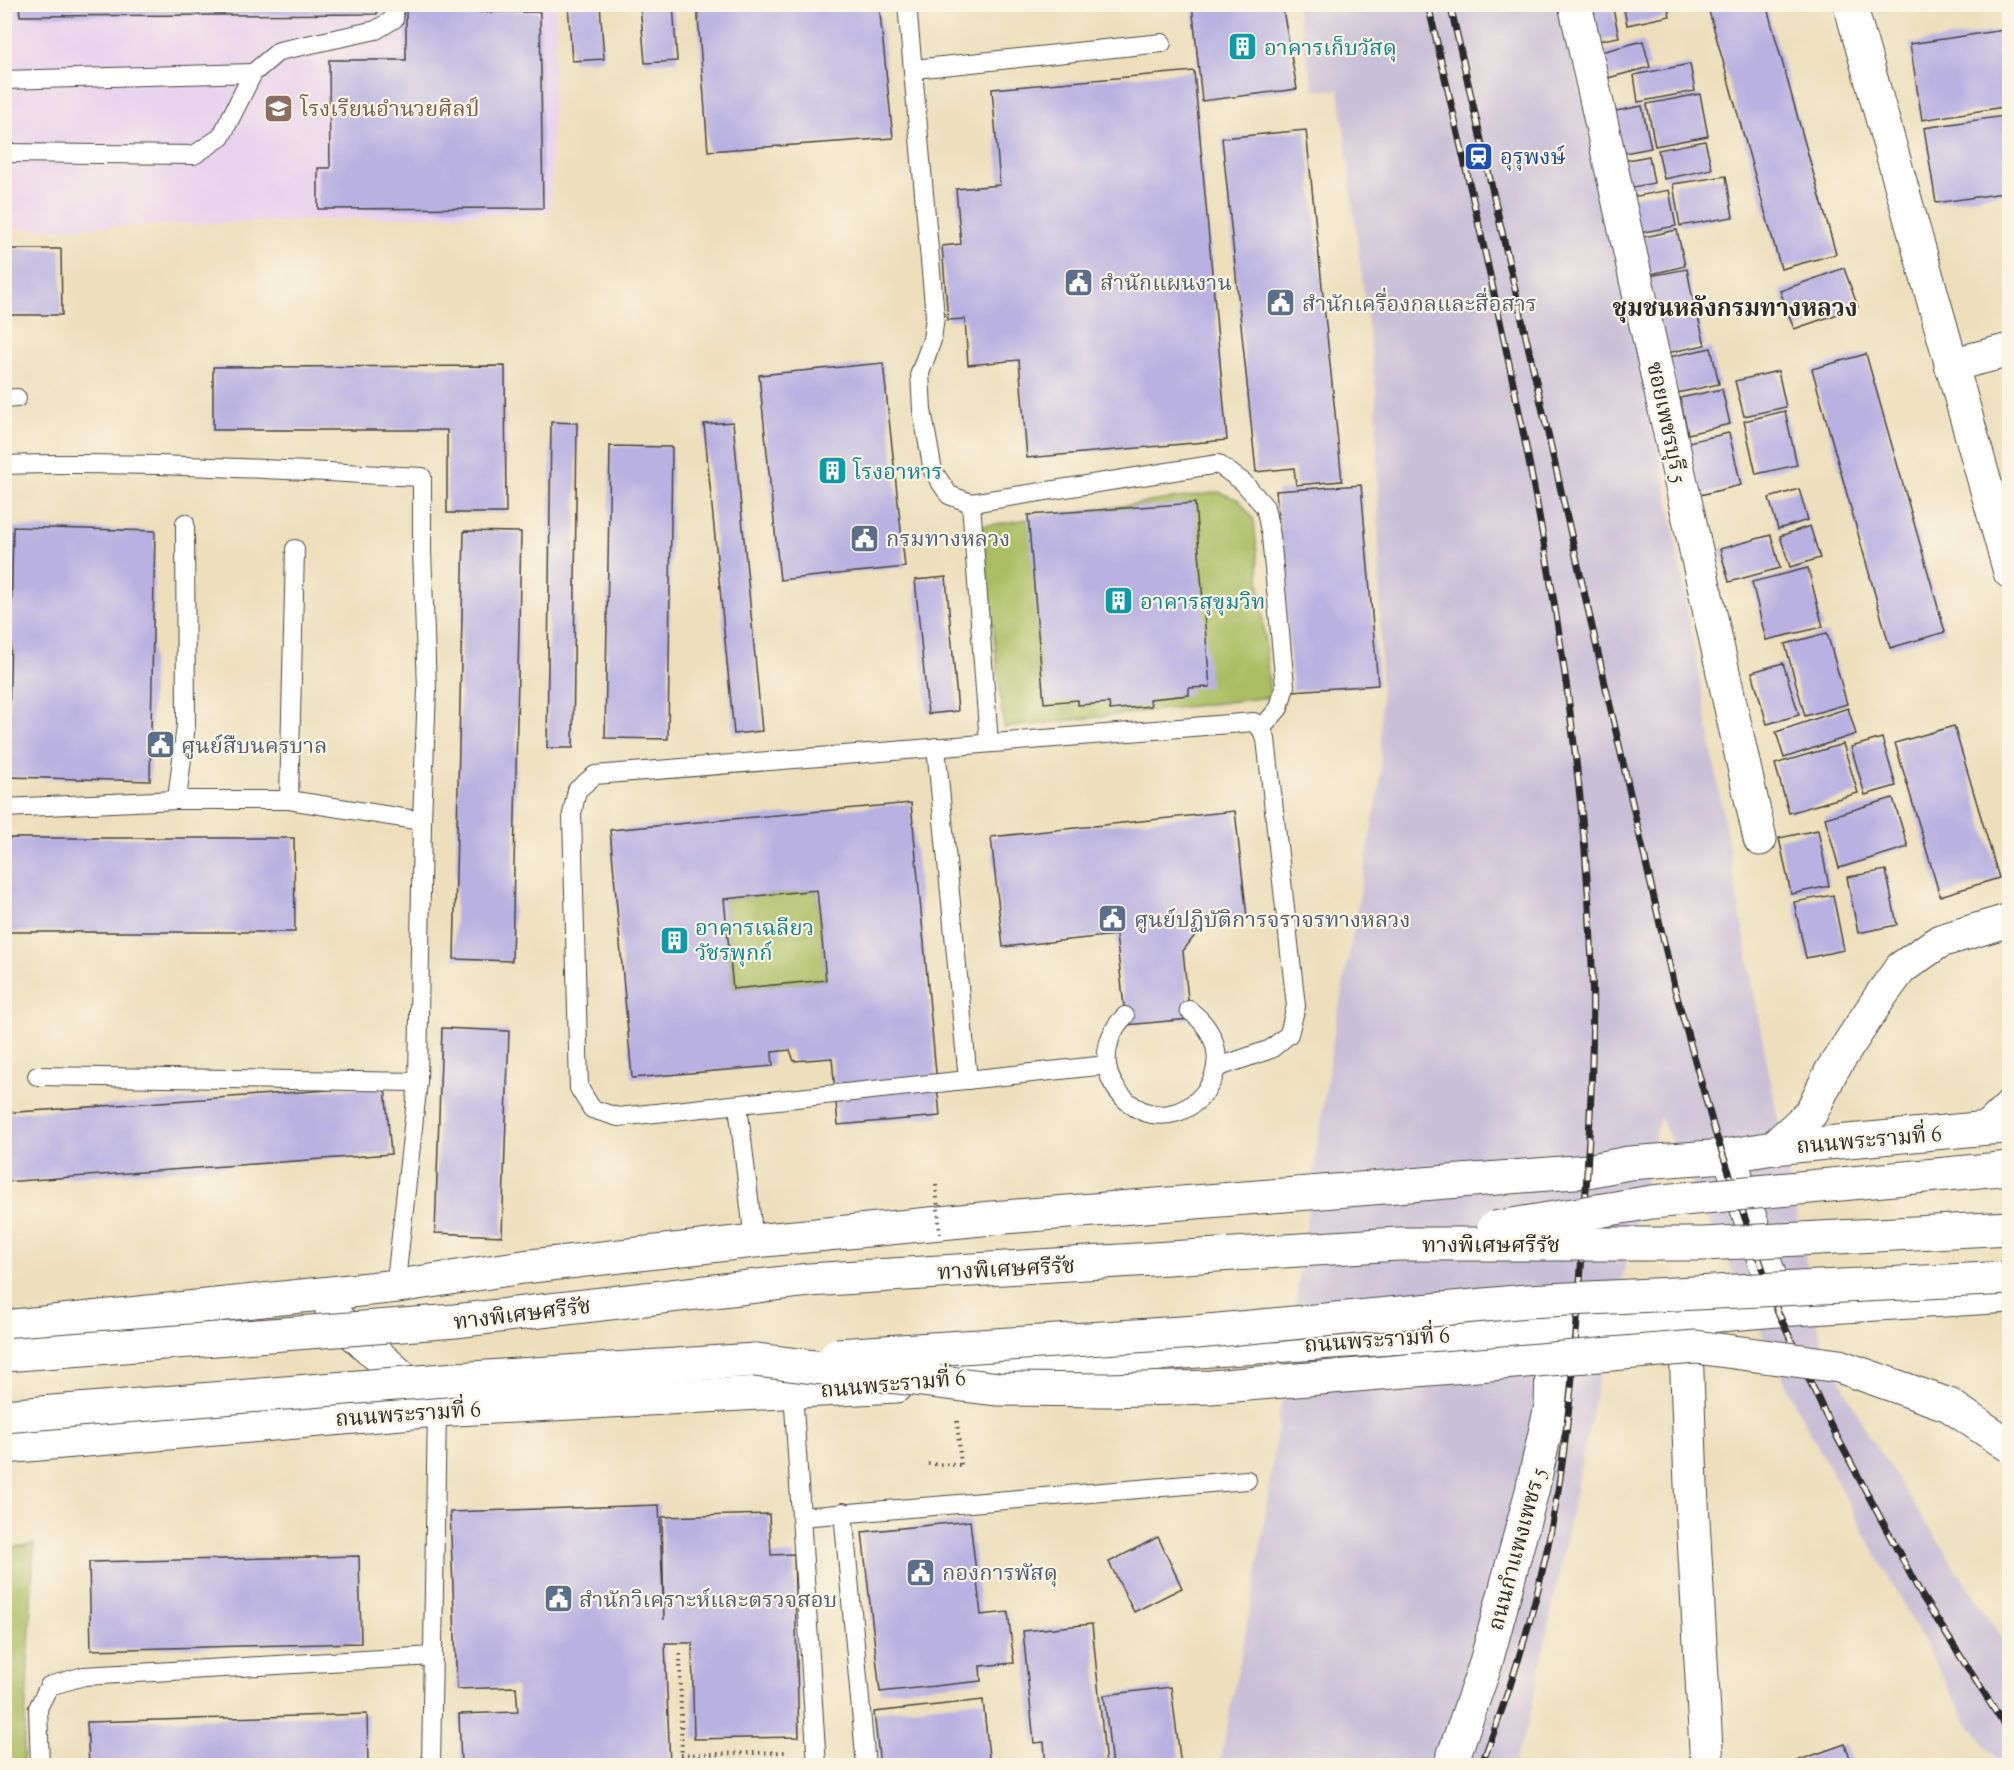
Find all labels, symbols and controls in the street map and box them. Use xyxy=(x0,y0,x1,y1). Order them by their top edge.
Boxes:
building icon: อาคารเก็บวัสดุ xyxy=(1227,31,1259,63)
place label: อาคารเก็บวัสดุ xyxy=(1264,34,1397,66)
school or university icon: โรงเรียนอำนวยศิลป์ xyxy=(263,92,295,124)
place label: โรงเรียนอำนวยศิลป์ xyxy=(299,94,480,127)
station icon: อุรุพงษ์ xyxy=(1463,140,1495,172)
place label: อุรุพงษ์ xyxy=(1500,143,1566,175)
public building icon: สำนักแผนงาน xyxy=(1063,266,1095,298)
place label: สำนักแผนงาน xyxy=(1100,269,1232,301)
public building icon: สำนักเครื่องกลและสื่อสาร xyxy=(1265,287,1297,319)
place label: สำนักเครื่องกลและสื่อสาร xyxy=(1302,287,1537,322)
district label: ชุมชนหลังกรมทางหลวง xyxy=(1612,293,1858,327)
street label: ซอยเพชรบุรี 5 xyxy=(1637,359,1694,487)
building icon: โรงอาหาร xyxy=(816,455,848,487)
place label: โรงอาหาร xyxy=(852,457,942,490)
public building icon: กรมทางหลวง xyxy=(849,522,881,554)
place label: กรมทางหลวง xyxy=(886,525,1010,557)
building icon: อาคารสุขุมวิท xyxy=(1103,585,1135,617)
place label: อาคารสุขุมวิท xyxy=(1140,588,1265,620)
public building icon: ศูนย์สืบนครบาล xyxy=(144,729,176,761)
place label: ศูนย์สืบนครบาล xyxy=(181,732,327,764)
public building icon: ศูนย์ปฏิบัติการจราจรทางหลวง xyxy=(1097,903,1129,935)
place label: ศูนย์ปฏิบัติการจราจรทางหลวง xyxy=(1134,906,1410,938)
place label: อาคารเฉลียว วัชรพุกก์ xyxy=(695,914,814,971)
building icon: อาคารเฉลียว วัชรพุกก์ xyxy=(658,924,690,956)
street label: ถนนพระรามที่ 6 xyxy=(1795,1117,1943,1164)
street label: ทางพิเศษศรีรัช xyxy=(1422,1231,1560,1263)
street label: ทางพิเศษศรีรัช xyxy=(936,1251,1076,1291)
street label: ทางพิเศษศรีรัช xyxy=(452,1292,593,1340)
street label: ถนนพระรามที่ 6 xyxy=(1303,1318,1451,1363)
street label: ถนนพระรามที่ 6 xyxy=(819,1361,967,1408)
street label: ถนนพระรามที่ 6 xyxy=(334,1392,482,1437)
street label: ถนนกำแพงเพชร 5 xyxy=(1482,1464,1556,1635)
public building icon: กองการพัสดุ xyxy=(905,1556,937,1588)
place label: กองการพัสดุ xyxy=(942,1559,1058,1591)
public building icon: สำนักวิเคราะห์และตรวจสอบ xyxy=(542,1583,574,1615)
place label: สำนักวิเคราะห์และตรวจสอบ xyxy=(579,1586,837,1618)

